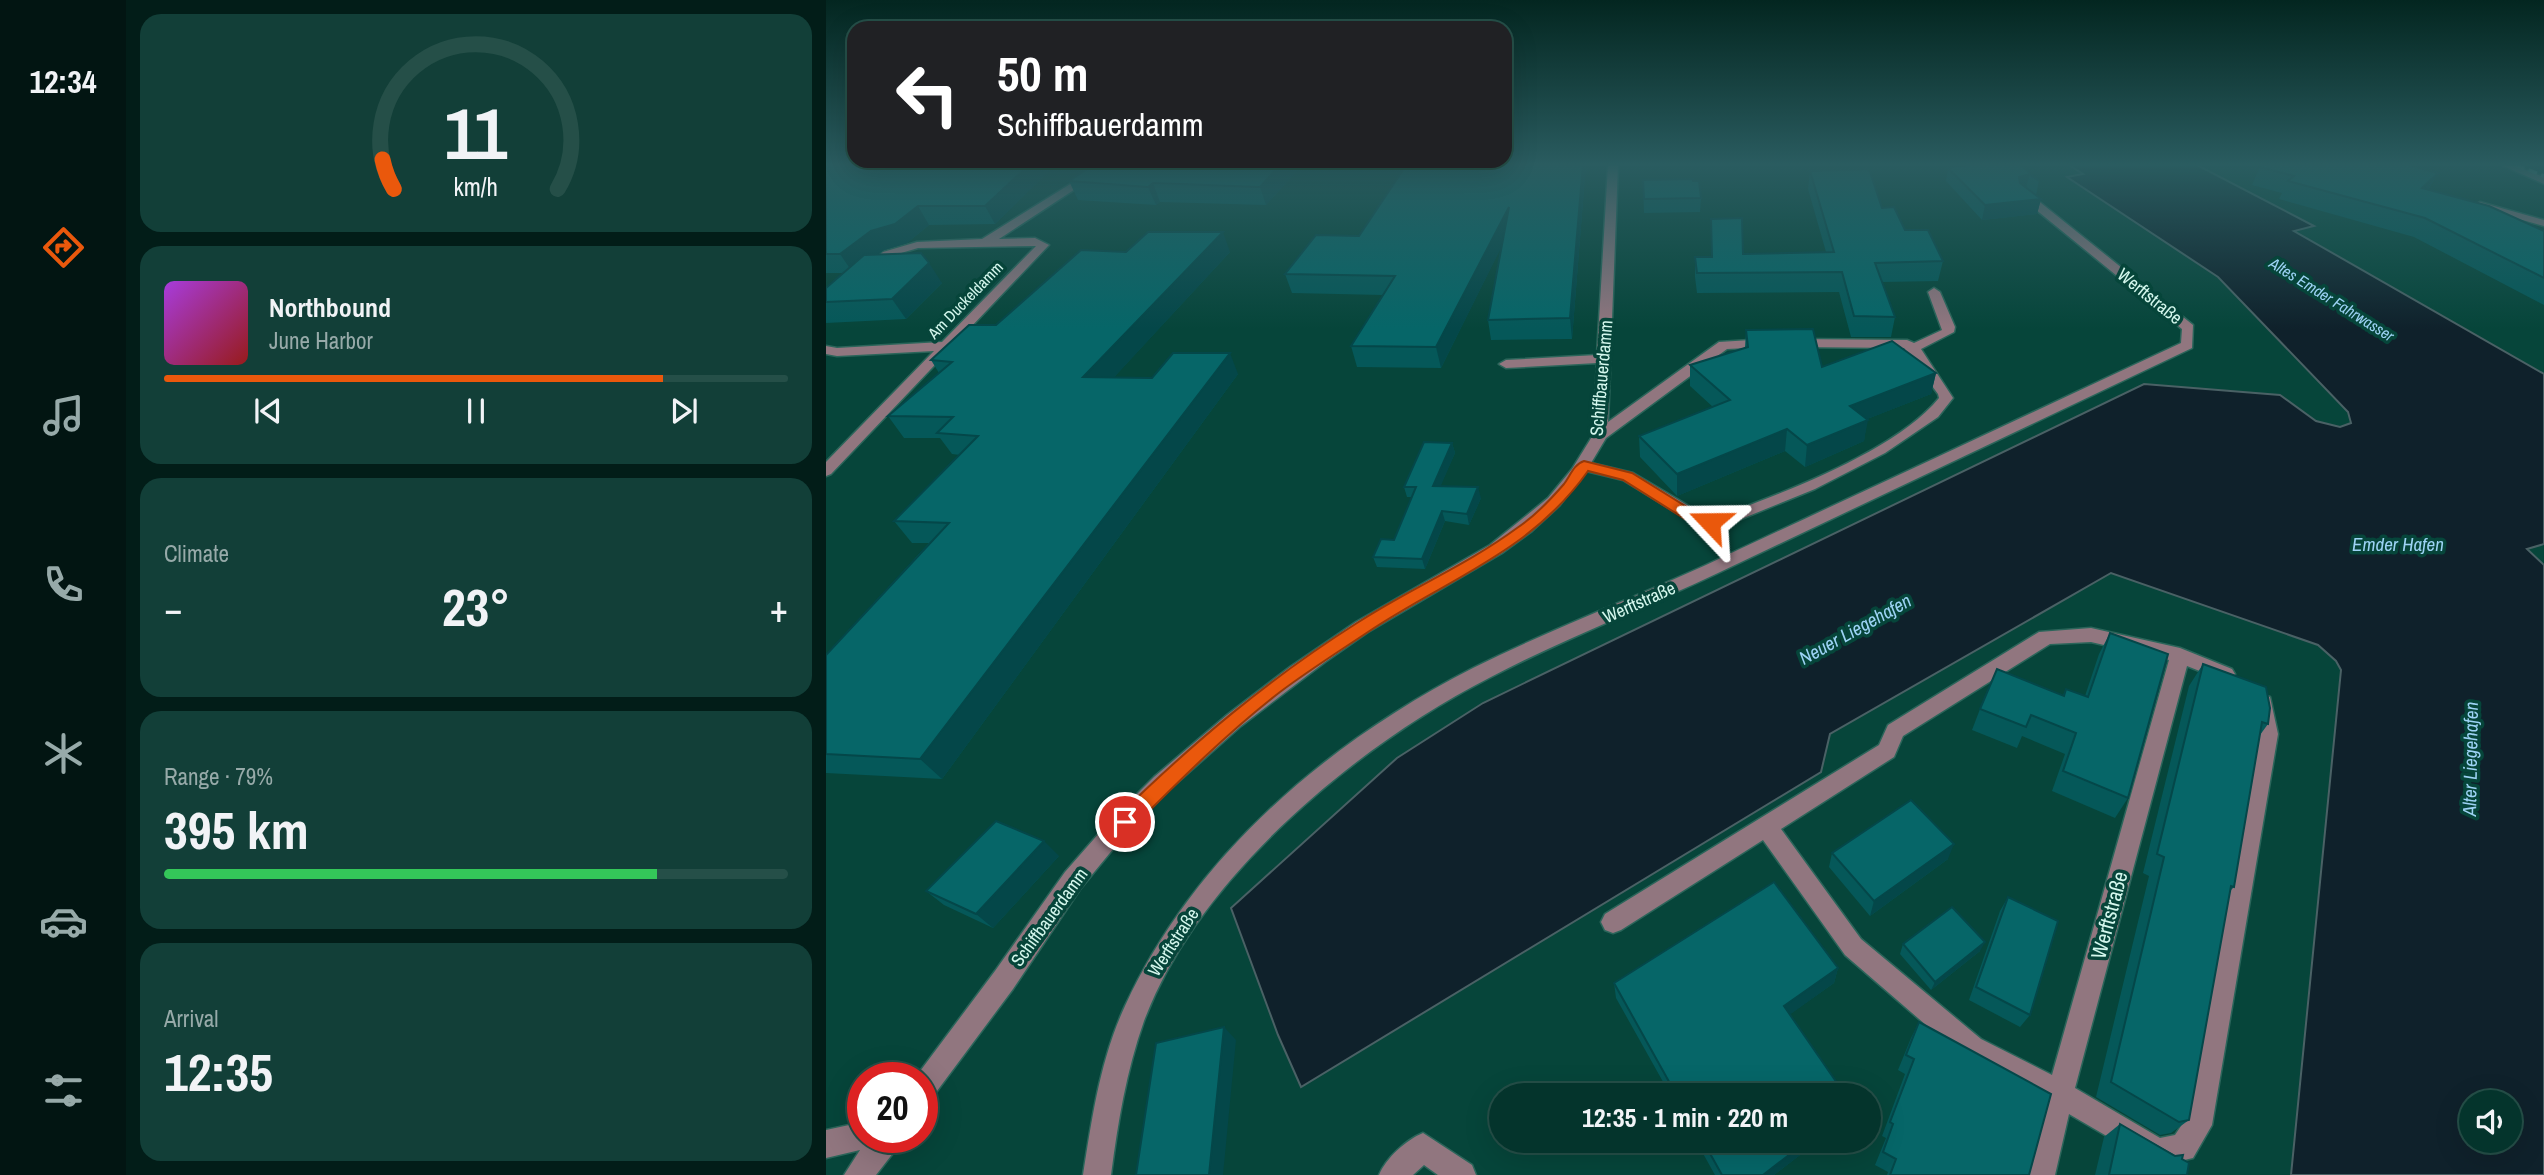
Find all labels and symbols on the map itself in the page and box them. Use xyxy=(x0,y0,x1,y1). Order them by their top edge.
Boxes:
water label: Altes Emder Fahrwasser xyxy=(2265,251,2399,347)
street label: Am Duckeldamm xyxy=(922,256,1008,344)
street label: Werftstraße xyxy=(2112,262,2188,330)
street label: Schiffbauerdamm xyxy=(1583,319,1619,437)
position arrow xyxy=(1673,485,1747,559)
water label: Emder Hafen xyxy=(2352,531,2444,557)
street label: Werftstraße xyxy=(1599,575,1679,629)
water label: Neuer Liegehafen xyxy=(1794,587,1916,671)
water label: Alter Liegehafen xyxy=(2456,702,2484,817)
pin xyxy=(1095,792,1155,852)
street label: Schiffbauerdamm xyxy=(1005,863,1093,971)
street label: Werftstraße xyxy=(2083,868,2135,962)
street label: Werftstraße xyxy=(1142,903,1204,981)
speed limit sign: 20 xyxy=(847,1062,938,1153)

